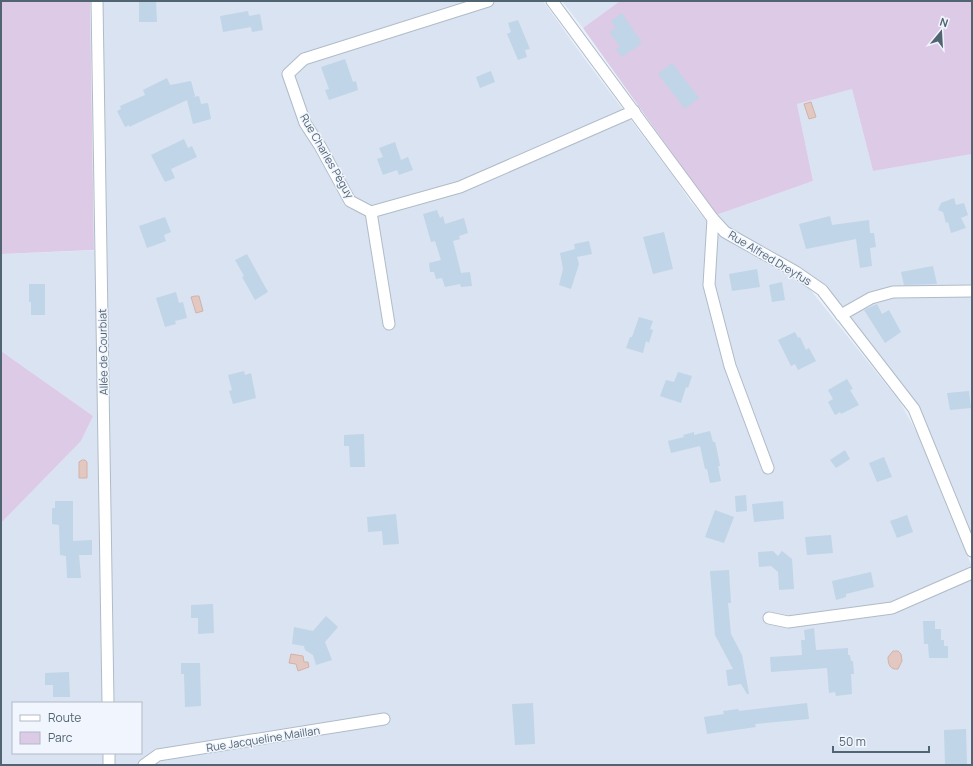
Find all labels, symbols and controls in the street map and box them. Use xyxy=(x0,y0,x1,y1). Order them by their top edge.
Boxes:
north arrow xyxy=(921,12,961,52)
text: N xyxy=(938,14,950,30)
street label: Rue Charles Péguy xyxy=(297,111,358,201)
street label: Rue Alfred Dreyfus xyxy=(726,227,815,288)
street label: Allée de Courbiat xyxy=(94,308,111,396)
legend xyxy=(12,702,142,754)
text: Route xyxy=(48,709,81,726)
street label: Rue Jacqueline Maillan xyxy=(205,722,321,755)
scale bar xyxy=(833,728,929,754)
text: Parc xyxy=(48,729,73,746)
text: 50 m xyxy=(839,733,866,750)

